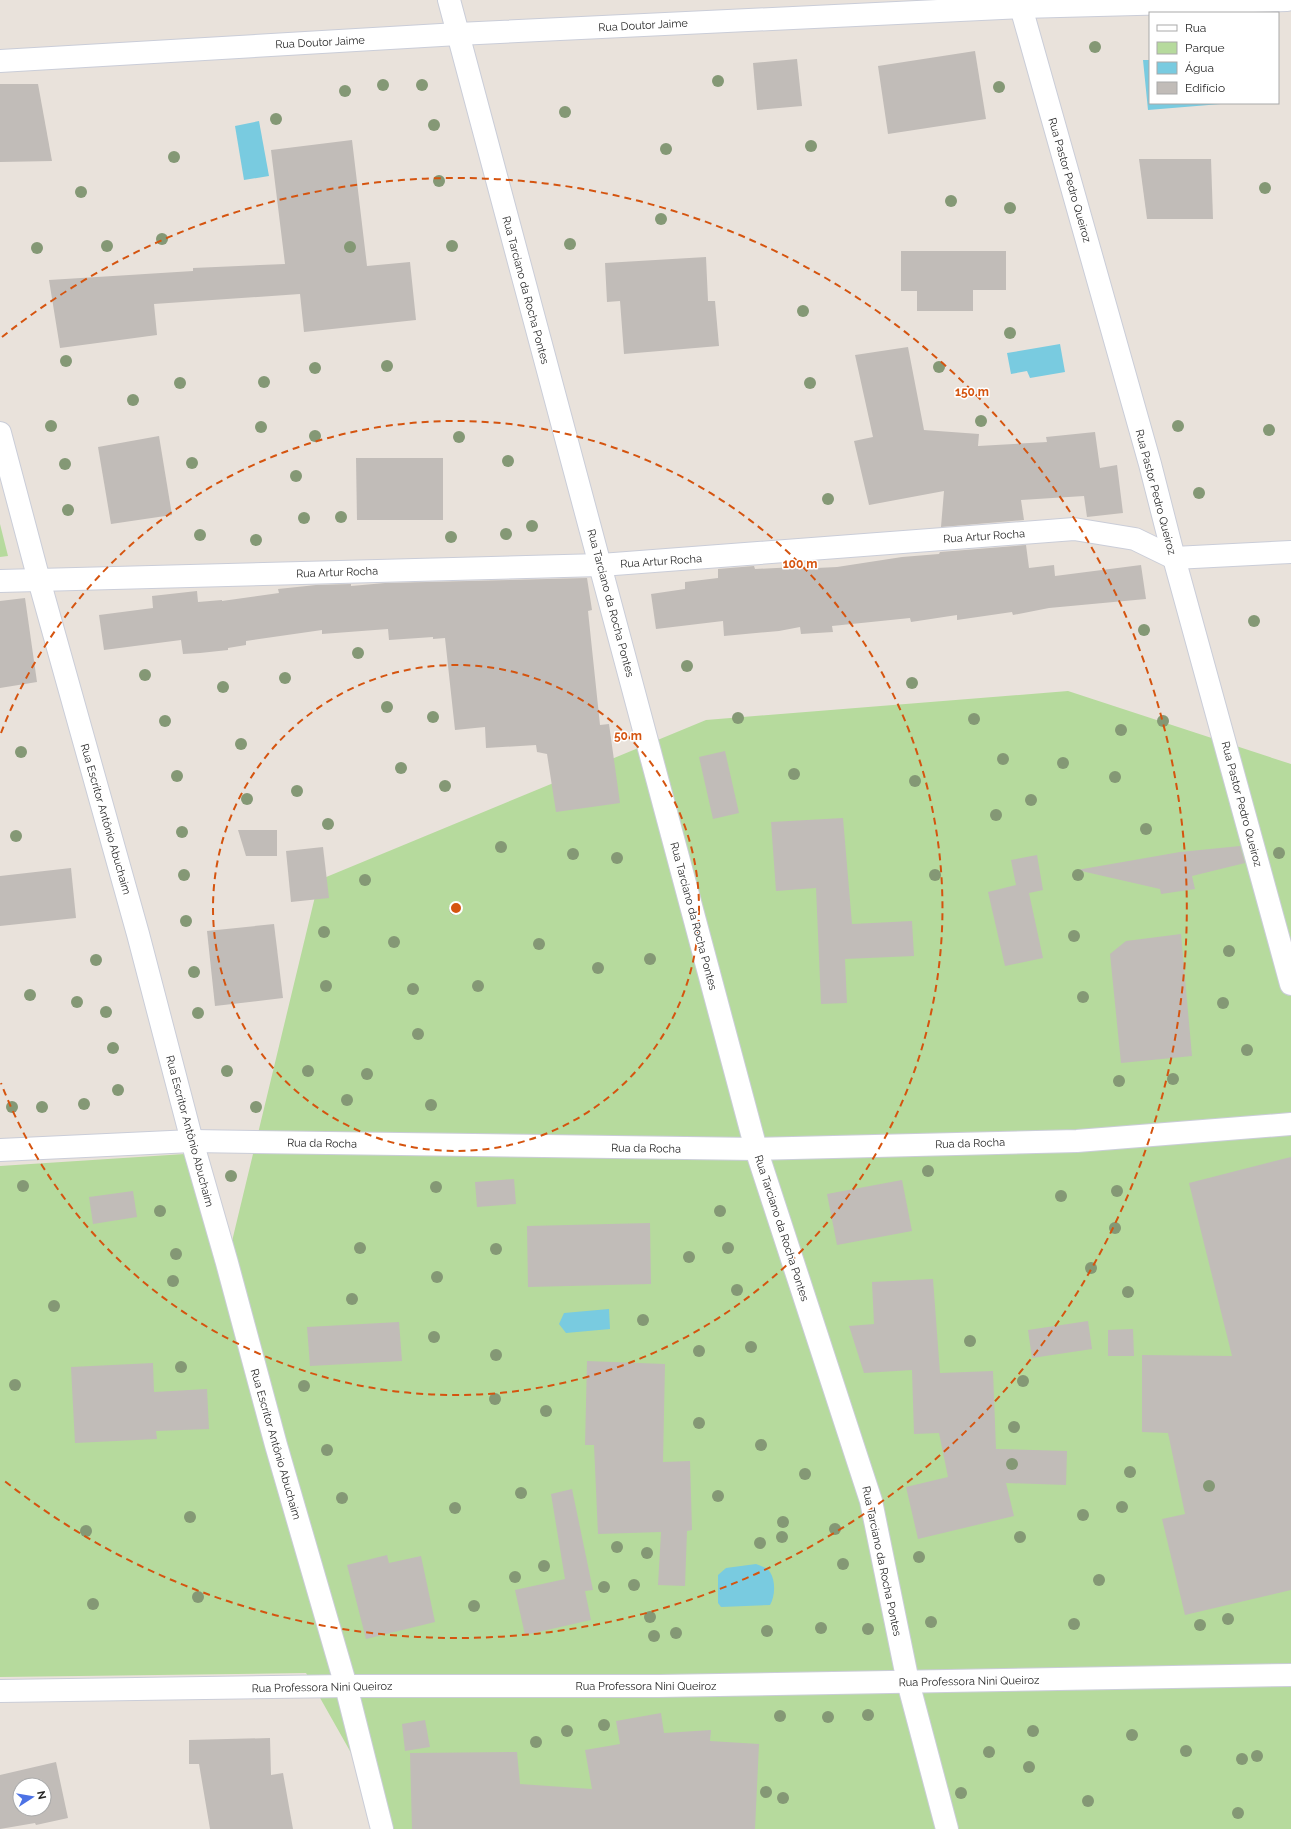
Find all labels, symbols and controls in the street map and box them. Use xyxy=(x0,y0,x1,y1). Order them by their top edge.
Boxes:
legend xyxy=(1149,12,1279,104)
street label: Rua Doutor Jaime xyxy=(598,17,689,34)
text: Rua xyxy=(1185,21,1206,35)
street label: Rua Doutor Jaime xyxy=(275,34,366,51)
text: Parque xyxy=(1185,41,1225,55)
text: Água xyxy=(1185,61,1214,75)
text: Edifício xyxy=(1185,81,1225,95)
street label: Rua Pastor Pedro Queiroz xyxy=(1045,116,1094,245)
street label: Rua Tarciano da Rocha Pontes xyxy=(499,215,552,366)
text: 150 m xyxy=(955,385,989,399)
street label: Rua Pastor Pedro Queiroz xyxy=(1133,428,1179,557)
street label: Rua Artur Rocha xyxy=(943,527,1025,546)
street label: Rua Tarciano da Rocha Pontes xyxy=(584,528,637,679)
street label: Rua Artur Rocha xyxy=(620,552,702,571)
text: 100 m xyxy=(783,557,817,571)
street label: Rua Artur Rocha xyxy=(296,565,378,580)
text: 50 m xyxy=(614,729,642,743)
street label: Rua Pastor Pedro Queiroz xyxy=(1219,740,1265,869)
street label: Rua Escritor Antônio Abuchaim xyxy=(78,742,133,896)
street label: Rua Tarciano da Rocha Pontes xyxy=(667,841,720,992)
centre of rings xyxy=(449,901,463,915)
street label: Rua Escritor Antônio Abuchaim xyxy=(163,1054,216,1208)
street label: Rua da Rocha xyxy=(287,1136,357,1151)
street label: Rua da Rocha xyxy=(935,1136,1005,1151)
street label: Rua da Rocha xyxy=(611,1141,681,1156)
street label: Rua Tarciano da Rocha Pontes xyxy=(752,1153,811,1303)
street label: Rua Escritor Antônio Abuchaim xyxy=(248,1367,303,1521)
street label: Rua Tarciano da Rocha Pontes xyxy=(859,1485,904,1637)
street label: Rua Professora Nini Queiroz xyxy=(899,1674,1040,1689)
street label: Rua Professora Nini Queiroz xyxy=(252,1680,393,1695)
street label: Rua Professora Nini Queiroz xyxy=(576,1680,717,1693)
north arrow xyxy=(12,1777,52,1817)
text: N xyxy=(34,1790,49,1800)

